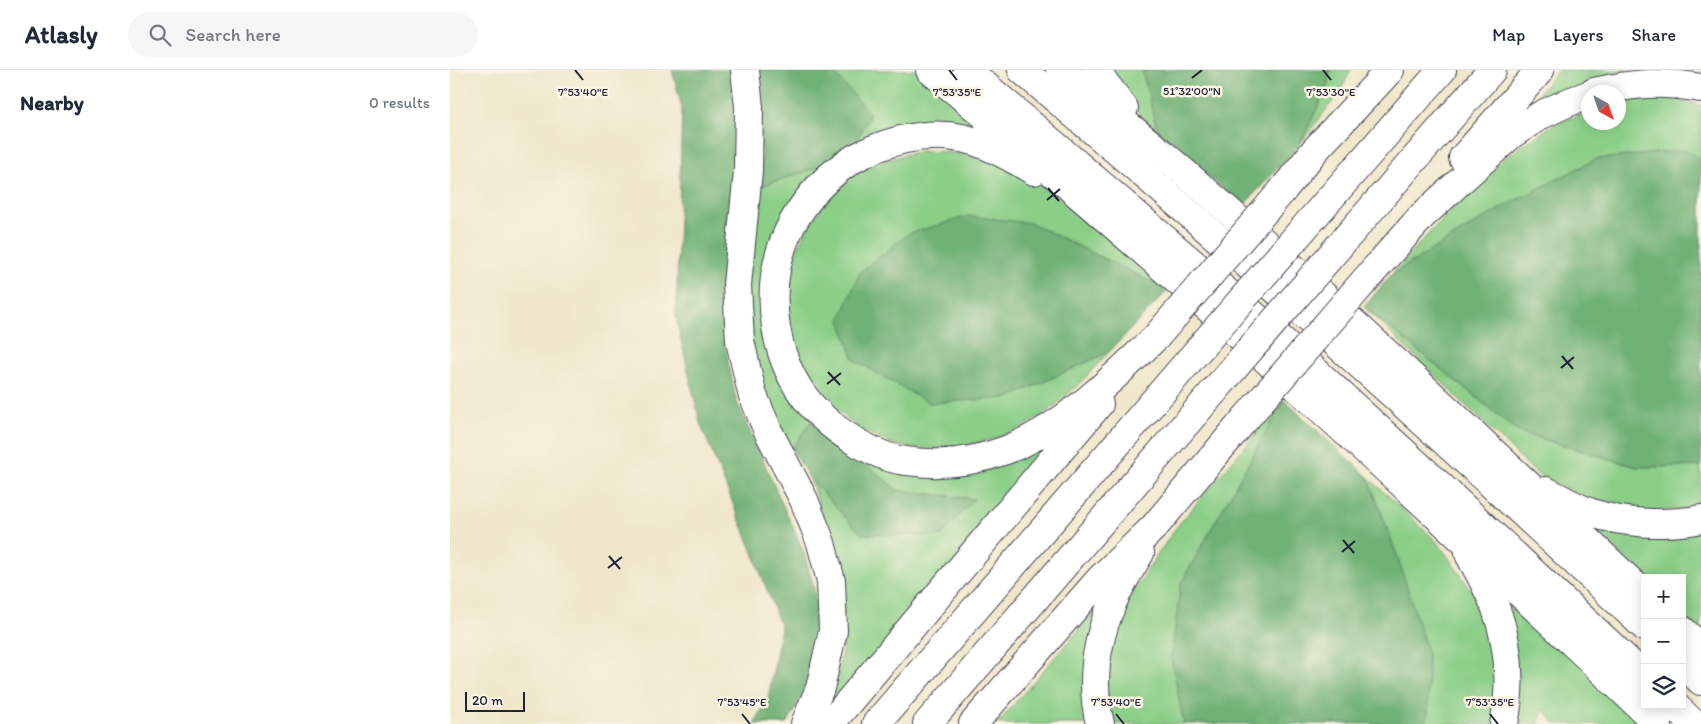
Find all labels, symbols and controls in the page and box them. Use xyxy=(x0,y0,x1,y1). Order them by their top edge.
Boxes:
search box xyxy=(128,12,478,57)
text: Atlasly xyxy=(25,20,98,49)
icon: search xyxy=(146,21,174,49)
text: Search here xyxy=(186,23,281,46)
text: Map xyxy=(1492,24,1525,46)
text: Layers xyxy=(1553,24,1603,46)
text: Share xyxy=(1631,24,1676,46)
text: 51°32'00"N xyxy=(1163,84,1221,98)
text: 7°53'40"E xyxy=(558,85,608,99)
text: 7°53'35"E xyxy=(933,85,982,99)
text: 7°53'30"E xyxy=(1306,85,1356,99)
north arrow xyxy=(1581,85,1626,130)
text: Nearby xyxy=(20,90,84,115)
text: 0 results xyxy=(369,93,430,112)
map controls xyxy=(1641,574,1686,709)
button: + xyxy=(1641,574,1686,619)
button: − xyxy=(1641,619,1686,664)
button: layers xyxy=(1641,664,1686,709)
scale bar xyxy=(465,689,525,712)
text: 20 m xyxy=(472,692,503,709)
text: 7°53'45"E xyxy=(717,695,767,709)
text: 7°53'40"E xyxy=(1091,695,1141,709)
text: 7°53'35"E xyxy=(1466,695,1515,709)

